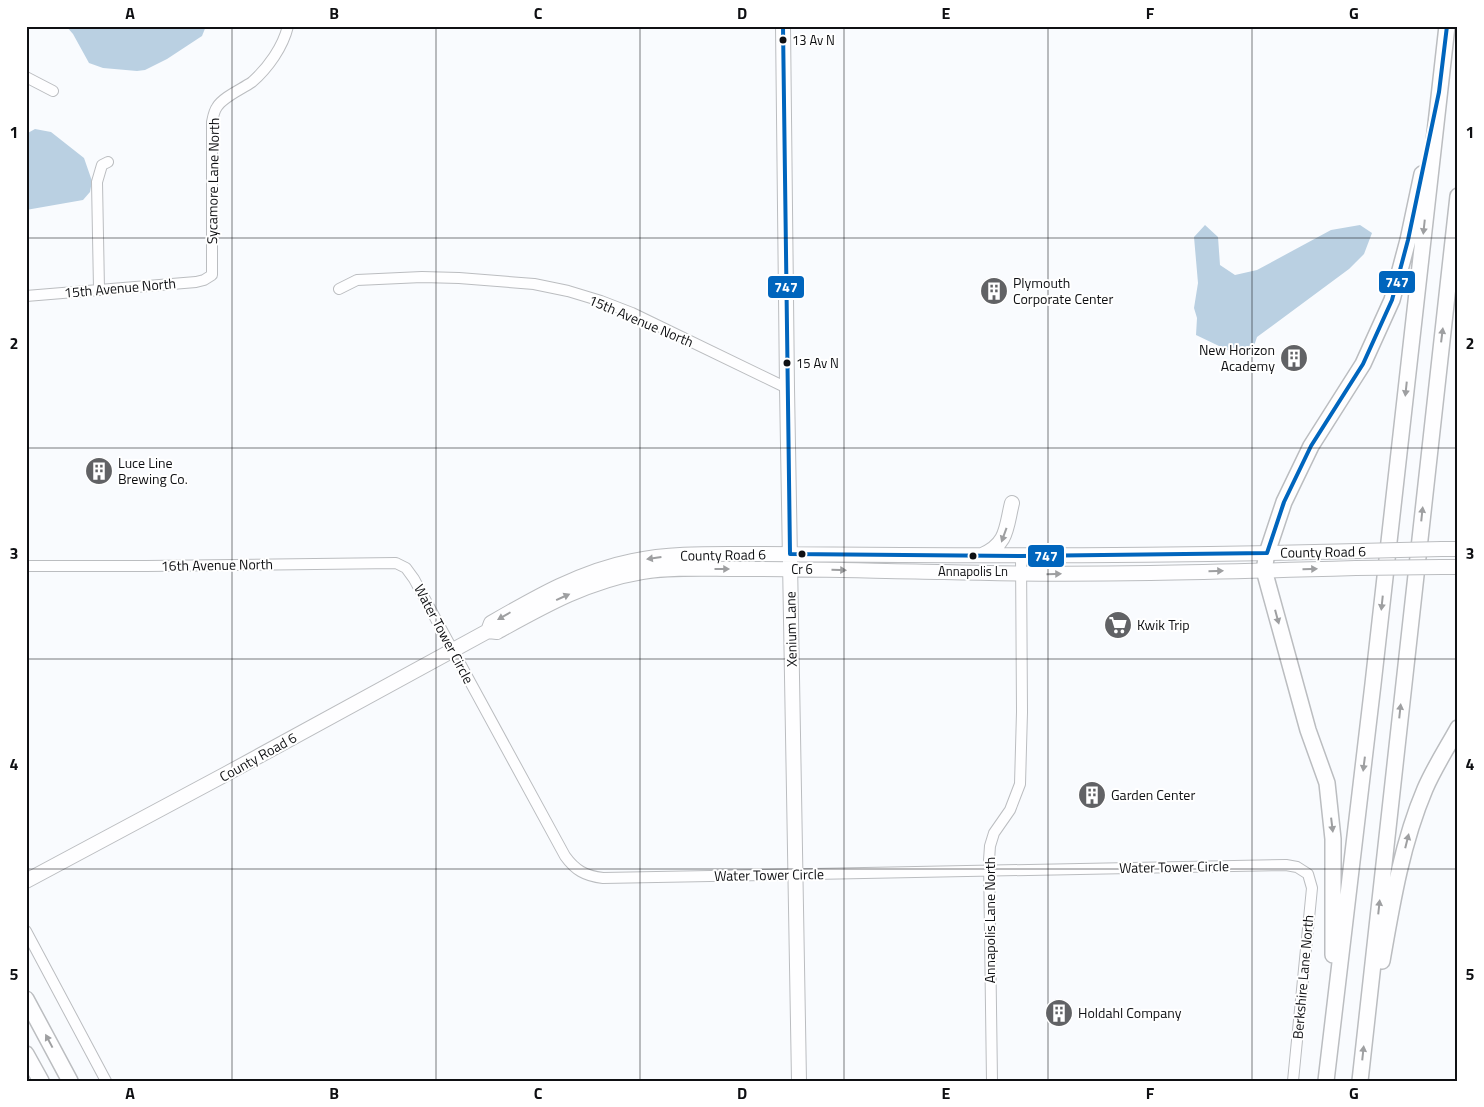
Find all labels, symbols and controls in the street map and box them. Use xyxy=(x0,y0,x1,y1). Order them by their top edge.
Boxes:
text: A xyxy=(125,1,135,25)
text: B xyxy=(329,1,339,25)
text: C xyxy=(534,1,543,25)
text: D xyxy=(737,1,747,25)
text: E xyxy=(942,1,951,25)
text: F xyxy=(1146,1,1155,25)
text: G xyxy=(1349,1,1359,25)
place label: 13 Av N xyxy=(792,30,835,50)
marker: 13 Av N xyxy=(778,35,788,45)
street label: Sycamore Lane North xyxy=(201,118,224,244)
text: 1 xyxy=(10,120,18,144)
text: 1 xyxy=(1466,120,1474,144)
one-way arrow xyxy=(1420,220,1428,236)
line badge: 747 xyxy=(1378,270,1416,294)
text: 747 xyxy=(1385,271,1409,292)
street label: 15th Avenue North xyxy=(63,272,177,303)
place label: Plymouth Corporate Center xyxy=(1013,272,1113,309)
line badge: 747 xyxy=(767,275,805,299)
text: 747 xyxy=(774,276,798,297)
building icon: Plymouth Corporate Center xyxy=(979,276,1009,306)
street label: 15th Avenue North xyxy=(585,289,697,352)
one-way arrow xyxy=(1438,327,1446,343)
text: 2 xyxy=(10,331,18,355)
text: 2 xyxy=(1466,331,1474,355)
place label: New Horizon Academy xyxy=(1199,339,1275,376)
building icon: New Horizon Academy xyxy=(1279,343,1309,373)
place label: 15 Av N xyxy=(796,353,839,373)
marker: 15 Av N xyxy=(782,358,792,368)
one-way arrow xyxy=(1402,381,1410,397)
place label: Luce Line Brewing Co. xyxy=(118,452,188,489)
building icon: Luce Line Brewing Co. xyxy=(84,456,114,486)
one-way arrow xyxy=(1418,506,1426,522)
one-way arrow xyxy=(1000,528,1008,543)
street label: County Road 6 xyxy=(1280,540,1366,563)
text: 3 xyxy=(10,541,18,565)
text: 3 xyxy=(1466,541,1474,565)
street label: County Road 6 xyxy=(680,543,766,566)
line badge: 747 xyxy=(1027,544,1065,568)
text: 747 xyxy=(1034,545,1058,566)
marker: Cr 6 xyxy=(797,549,807,559)
marker: Annapolis Ln xyxy=(968,551,978,561)
street label: 16th Avenue North xyxy=(161,553,273,576)
one-way arrow xyxy=(646,554,662,562)
place label: Cr 6 xyxy=(791,559,813,579)
place label: Annapolis Ln xyxy=(938,561,1008,581)
one-way arrow xyxy=(714,565,730,573)
one-way arrow xyxy=(1302,565,1318,573)
one-way arrow xyxy=(831,566,847,574)
one-way arrow xyxy=(1209,567,1225,575)
one-way arrow xyxy=(1046,570,1062,578)
street label: Water Tower Circle xyxy=(409,580,480,687)
street label: Xenium Lane xyxy=(779,591,802,667)
one-way arrow xyxy=(556,592,570,600)
one-way arrow xyxy=(1378,595,1386,611)
supermarket icon: Kwik Trip xyxy=(1103,610,1133,640)
one-way arrow xyxy=(1274,610,1282,625)
one-way arrow xyxy=(497,611,510,620)
place label: Kwik Trip xyxy=(1137,614,1190,635)
one-way arrow xyxy=(1396,702,1404,718)
street label: County Road 6 xyxy=(215,727,300,787)
text: 4 xyxy=(10,752,19,776)
text: 4 xyxy=(1466,752,1475,776)
one-way arrow xyxy=(1360,756,1368,772)
building icon: Garden Center xyxy=(1077,780,1107,810)
place label: Garden Center xyxy=(1111,784,1195,805)
one-way arrow xyxy=(1328,817,1336,833)
one-way arrow xyxy=(1403,834,1411,849)
street label: Water Tower Circle xyxy=(1119,855,1229,878)
street label: Annapolis Lane North xyxy=(979,857,1000,983)
street label: Water Tower Circle xyxy=(714,863,824,886)
one-way arrow xyxy=(1375,899,1383,915)
street label: Berkshire Lane North xyxy=(1287,914,1318,1040)
text: 5 xyxy=(10,962,19,986)
text: 5 xyxy=(1466,962,1475,986)
building icon: Holdahl Company xyxy=(1044,998,1074,1028)
place label: Holdahl Company xyxy=(1078,1002,1182,1023)
one-way arrow xyxy=(45,1034,53,1049)
one-way arrow xyxy=(1359,1045,1367,1061)
text: A xyxy=(125,1081,135,1105)
text: B xyxy=(329,1081,339,1105)
text: C xyxy=(534,1081,543,1105)
text: D xyxy=(737,1081,747,1105)
text: E xyxy=(942,1081,951,1105)
text: F xyxy=(1146,1081,1155,1105)
text: G xyxy=(1349,1081,1359,1105)

